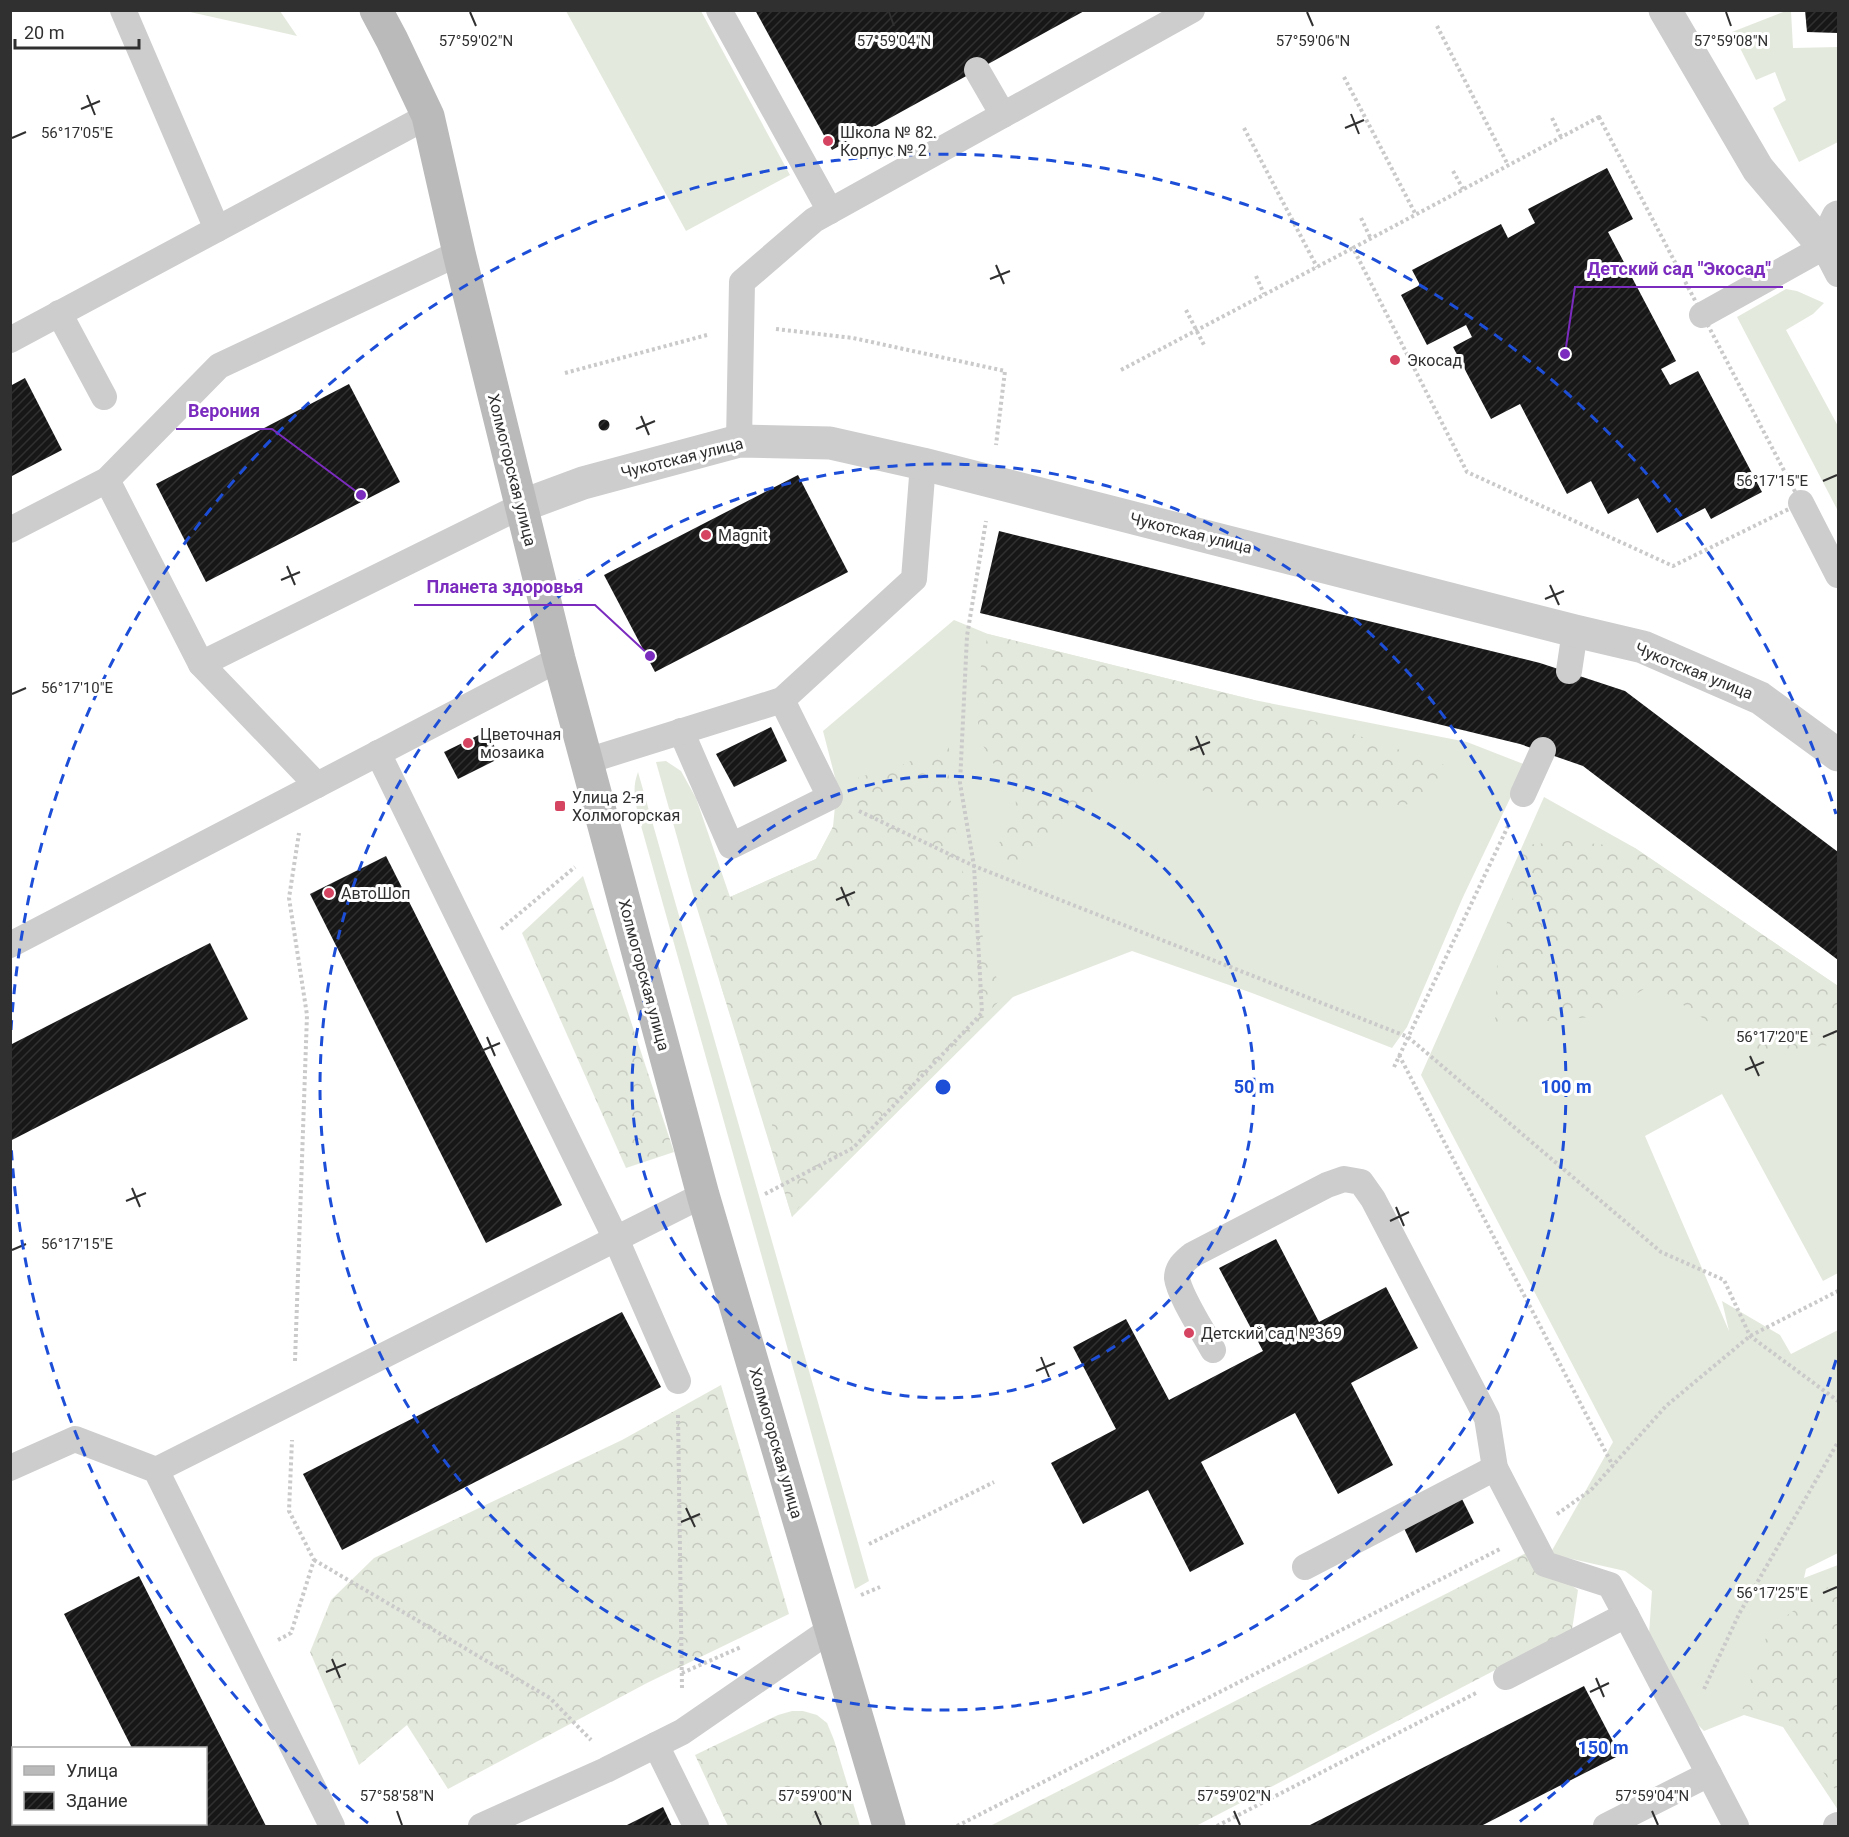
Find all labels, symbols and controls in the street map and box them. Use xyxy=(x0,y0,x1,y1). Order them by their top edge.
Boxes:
scale bar xyxy=(15,12,140,50)
text: 20 m xyxy=(24,22,64,43)
text: 57°59'02"N xyxy=(439,32,513,50)
text: 57°59'04"N xyxy=(857,32,931,50)
text: 57°59'06"N xyxy=(1276,32,1350,50)
text: 57°59'08"N xyxy=(1694,32,1768,50)
place label: Школа № 82. Корпус № 2 xyxy=(840,123,937,160)
text: 56°17'05"E xyxy=(41,124,114,142)
marker: Школа № 82. Корпус № 2 xyxy=(821,134,835,148)
callout: Детский сад "Экосад" xyxy=(1575,251,1783,287)
text: Детский сад "Экосад" xyxy=(1587,258,1771,279)
place label: Экосад xyxy=(1407,351,1462,370)
marker: Экосад xyxy=(1388,353,1402,367)
street label: Холмогорская улица xyxy=(484,392,540,548)
callout: Верония xyxy=(176,393,272,429)
text: Верония xyxy=(188,400,260,421)
street label: Чукотская улица xyxy=(619,434,745,482)
text: 56°17'15"E xyxy=(1736,472,1809,490)
street label: Чукотская улица xyxy=(1128,509,1254,557)
place label: Magnit xyxy=(718,526,768,545)
marker: Magnit xyxy=(699,528,713,542)
callout: Планета здоровья xyxy=(414,569,595,605)
text: Планета здоровья xyxy=(427,576,583,597)
street label: Чукотская улица xyxy=(1632,639,1756,703)
text: 56°17'10"E xyxy=(41,679,114,697)
place label: Цветочная мозаика xyxy=(480,725,561,762)
marker: Цветочная мозаика xyxy=(461,736,475,750)
place label: Улица 2-я Холмогорская xyxy=(572,788,680,825)
marker: Улица 2-я Холмогорская xyxy=(553,799,567,813)
place label: АвтоШоп xyxy=(341,884,410,903)
marker: АвтоШоп xyxy=(322,886,336,900)
street label: Холмогорская улица xyxy=(615,897,673,1053)
text: 56°17'20"E xyxy=(1736,1028,1809,1046)
text: 50 m xyxy=(1234,1076,1274,1097)
text: 100 m xyxy=(1540,1076,1592,1097)
centre of rings xyxy=(933,1077,953,1097)
text: 56°17'15"E xyxy=(41,1235,114,1253)
place label: Детский сад №369 xyxy=(1201,1324,1342,1343)
marker: Детский сад №369 xyxy=(1182,1326,1196,1340)
street label: Холмогорская улица xyxy=(745,1365,807,1521)
text: 56°17'25"E xyxy=(1736,1584,1809,1602)
text: 150 m xyxy=(1577,1737,1629,1758)
legend xyxy=(12,1747,207,1825)
text: Улица xyxy=(66,1760,118,1781)
text: 57°58'58"N xyxy=(360,1787,434,1805)
text: 57°59'00"N xyxy=(778,1787,852,1805)
text: 57°59'02"N xyxy=(1197,1787,1271,1805)
text: 57°59'04"N xyxy=(1615,1787,1689,1805)
text: Здание xyxy=(66,1790,128,1811)

